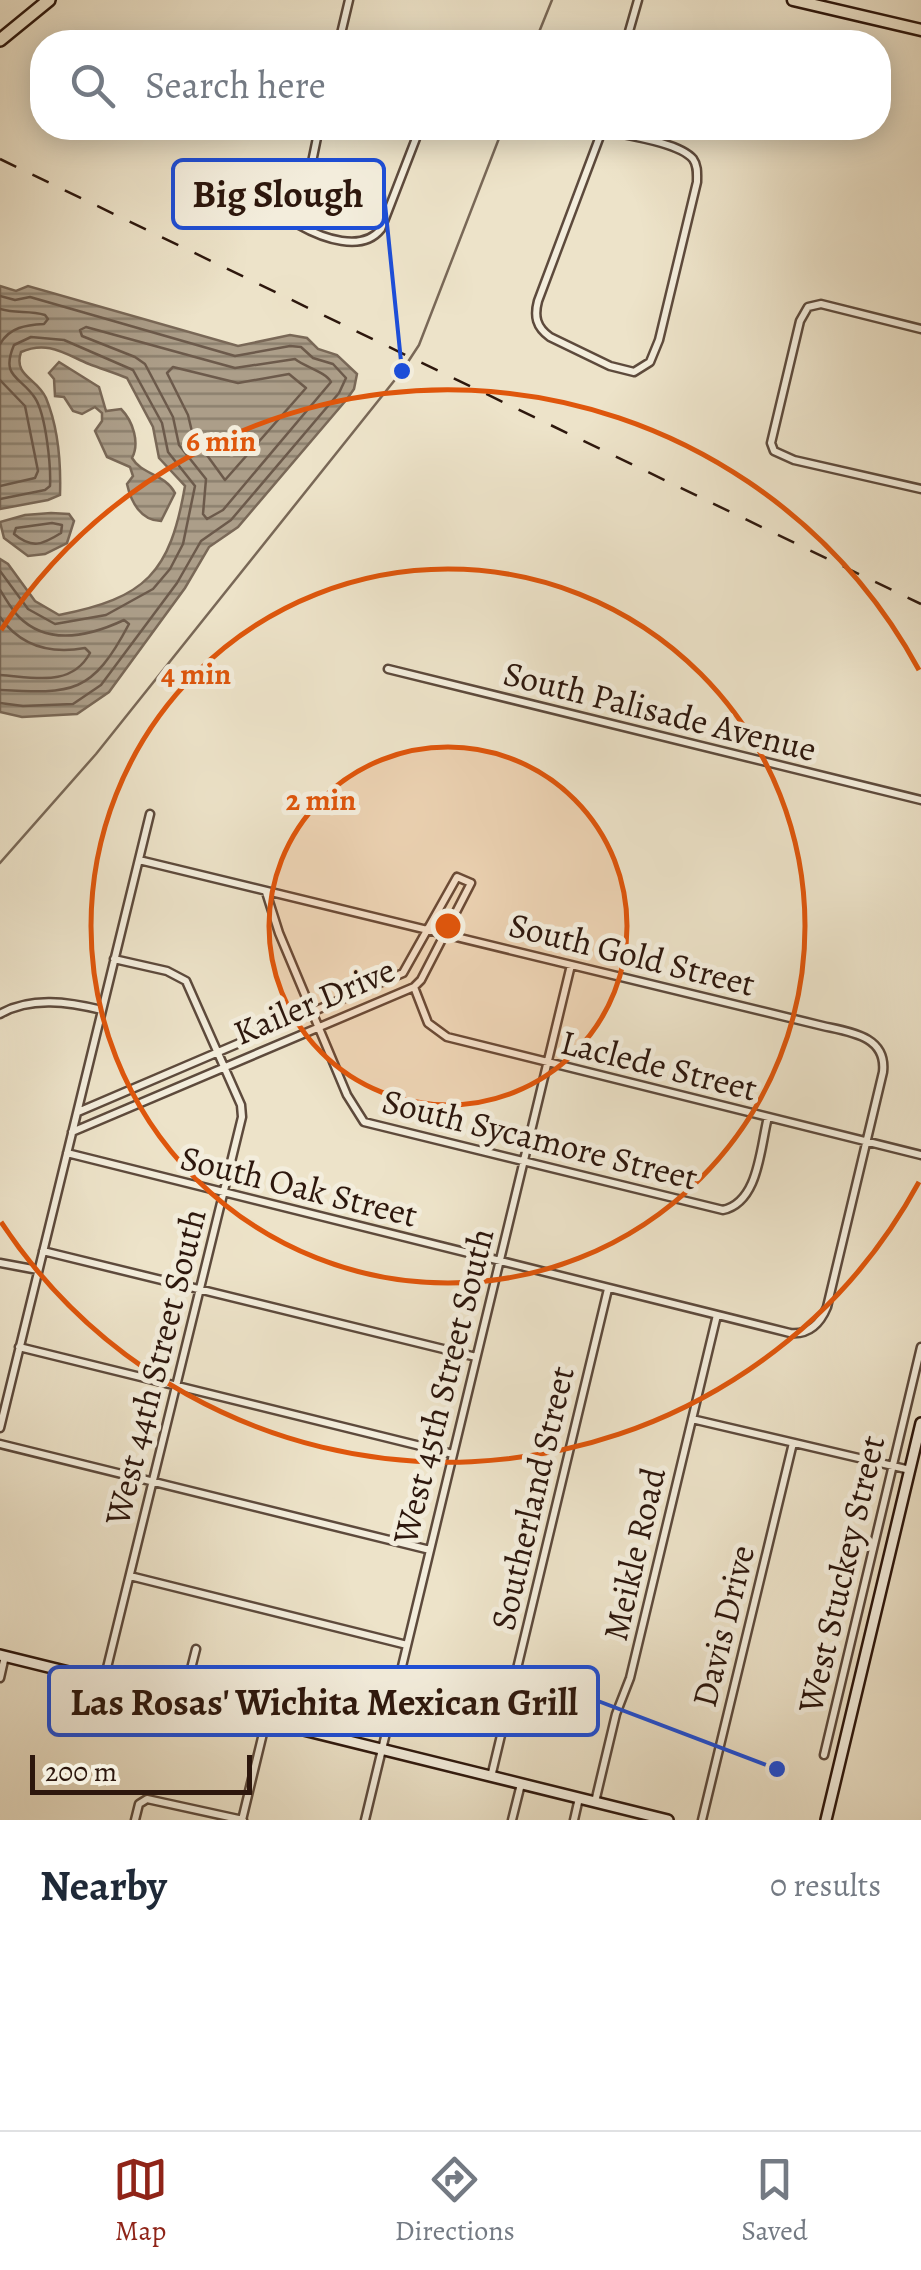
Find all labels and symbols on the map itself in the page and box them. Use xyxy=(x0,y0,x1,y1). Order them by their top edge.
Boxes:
callout: Big Slough xyxy=(173,160,384,228)
text: Big Slough xyxy=(192,168,364,220)
text: 6 min xyxy=(186,421,256,461)
street label: South Palisade Avenue xyxy=(499,649,821,773)
text: 4 min xyxy=(161,654,231,694)
text: 2 min xyxy=(286,780,356,820)
street label: South Gold Street xyxy=(504,900,760,1008)
centre of rings xyxy=(430,908,466,944)
street label: Kailer Drive xyxy=(226,946,402,1056)
street label: Laclede Street xyxy=(556,1017,762,1113)
street label: South Sycamore Street xyxy=(377,1077,703,1201)
street label: South Oak Street xyxy=(176,1133,422,1239)
street label: West 44th Street South xyxy=(92,1204,218,1531)
street label: West 45th Street South xyxy=(380,1223,505,1550)
street label: Southerland Street xyxy=(478,1361,586,1635)
street label: West Stuckey Street xyxy=(786,1431,896,1718)
street label: Meikle Road xyxy=(591,1463,677,1645)
street label: Davis Drive xyxy=(680,1540,766,1712)
callout: Las Rosas' Wichita Mexican Grill xyxy=(49,1667,598,1735)
text: Las Rosas' Wichita Mexican Grill xyxy=(70,1676,578,1728)
scale bar xyxy=(30,1750,252,1794)

